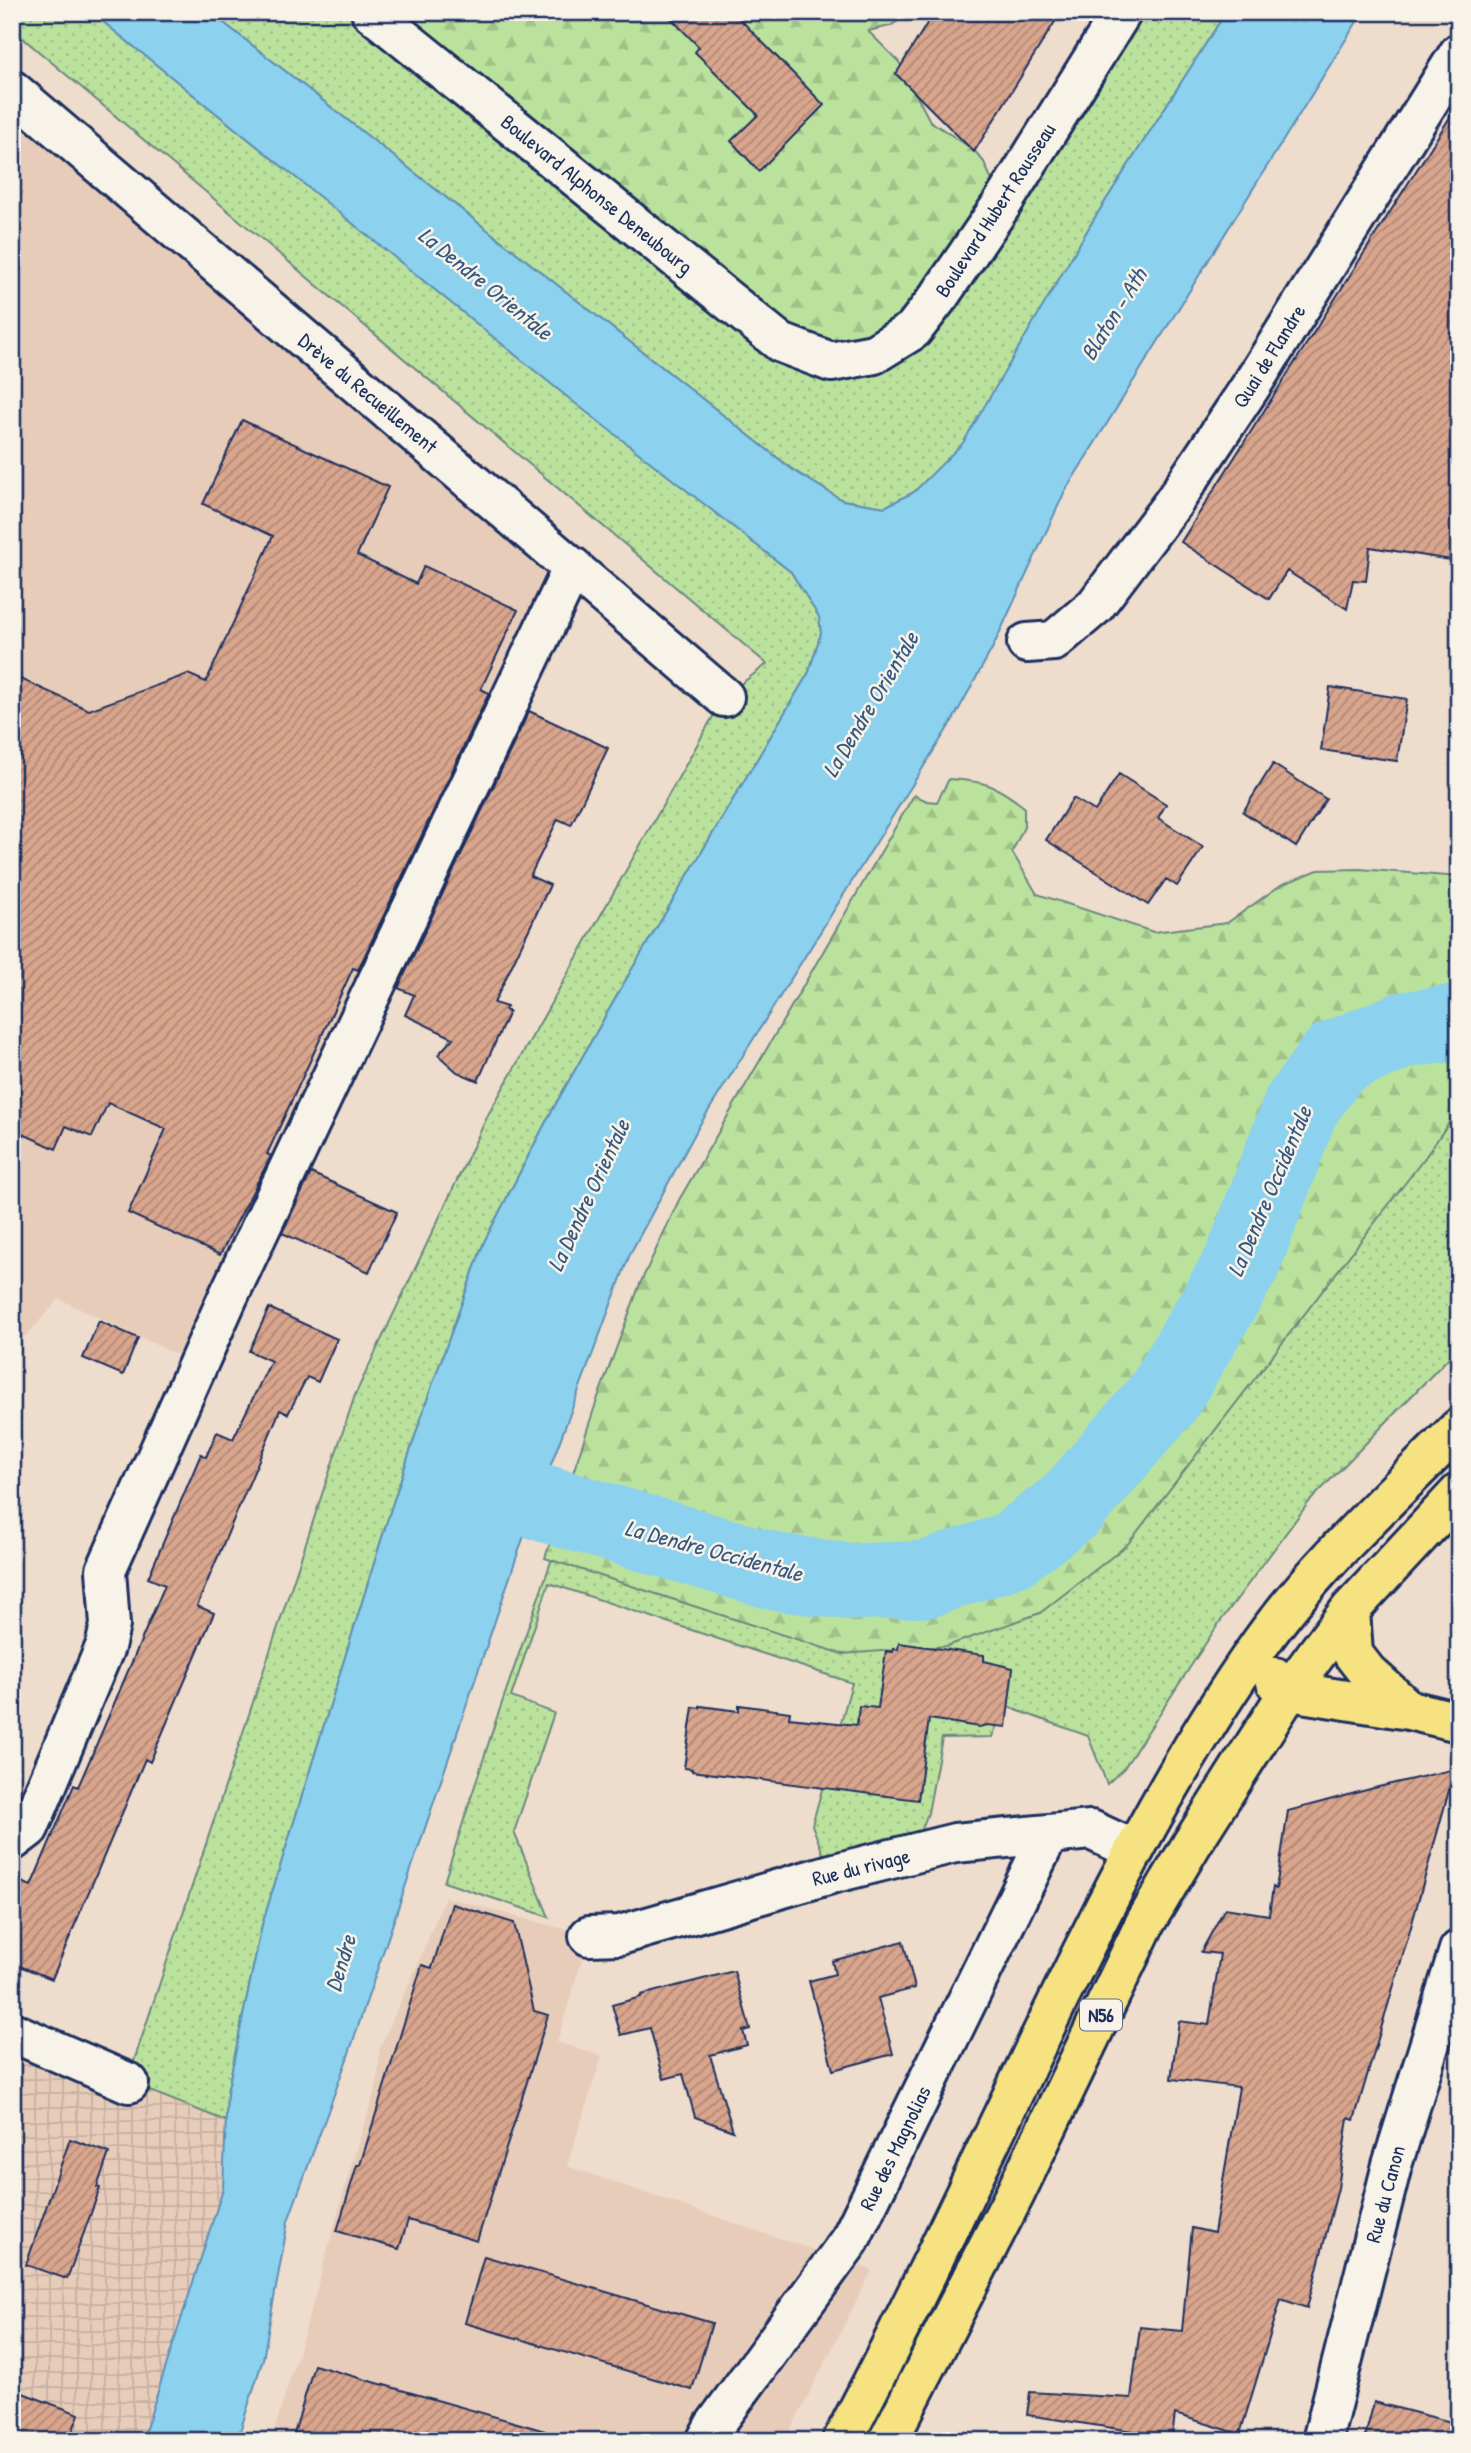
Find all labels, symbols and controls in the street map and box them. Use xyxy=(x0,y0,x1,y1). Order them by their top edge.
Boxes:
street label: Boulevard Alphonse Deneubourg xyxy=(495,107,699,281)
street label: Boulevard Hubert Rousseau xyxy=(928,117,1063,303)
water label: La Dendre Orientale xyxy=(412,219,560,347)
water label: Blaton - Ath xyxy=(1073,261,1154,366)
street label: Quai de Flandre xyxy=(1226,299,1312,413)
street label: Drève du Recueillement xyxy=(292,326,444,460)
water label: La Dendre Orientale xyxy=(814,625,926,782)
water label: La Dendre Occidentale xyxy=(1219,1100,1319,1281)
water label: La Dendre Orientale xyxy=(539,1113,637,1276)
water label: La Dendre Occidentale xyxy=(622,1511,807,1589)
street label: Rue du rivage xyxy=(809,1841,913,1893)
water label: Dendre xyxy=(317,1930,363,1995)
road number: N56 xyxy=(1080,1999,1122,2030)
street label: Rue des Magnolias xyxy=(852,2081,938,2215)
street label: Rue du Canon xyxy=(1358,2142,1412,2246)

